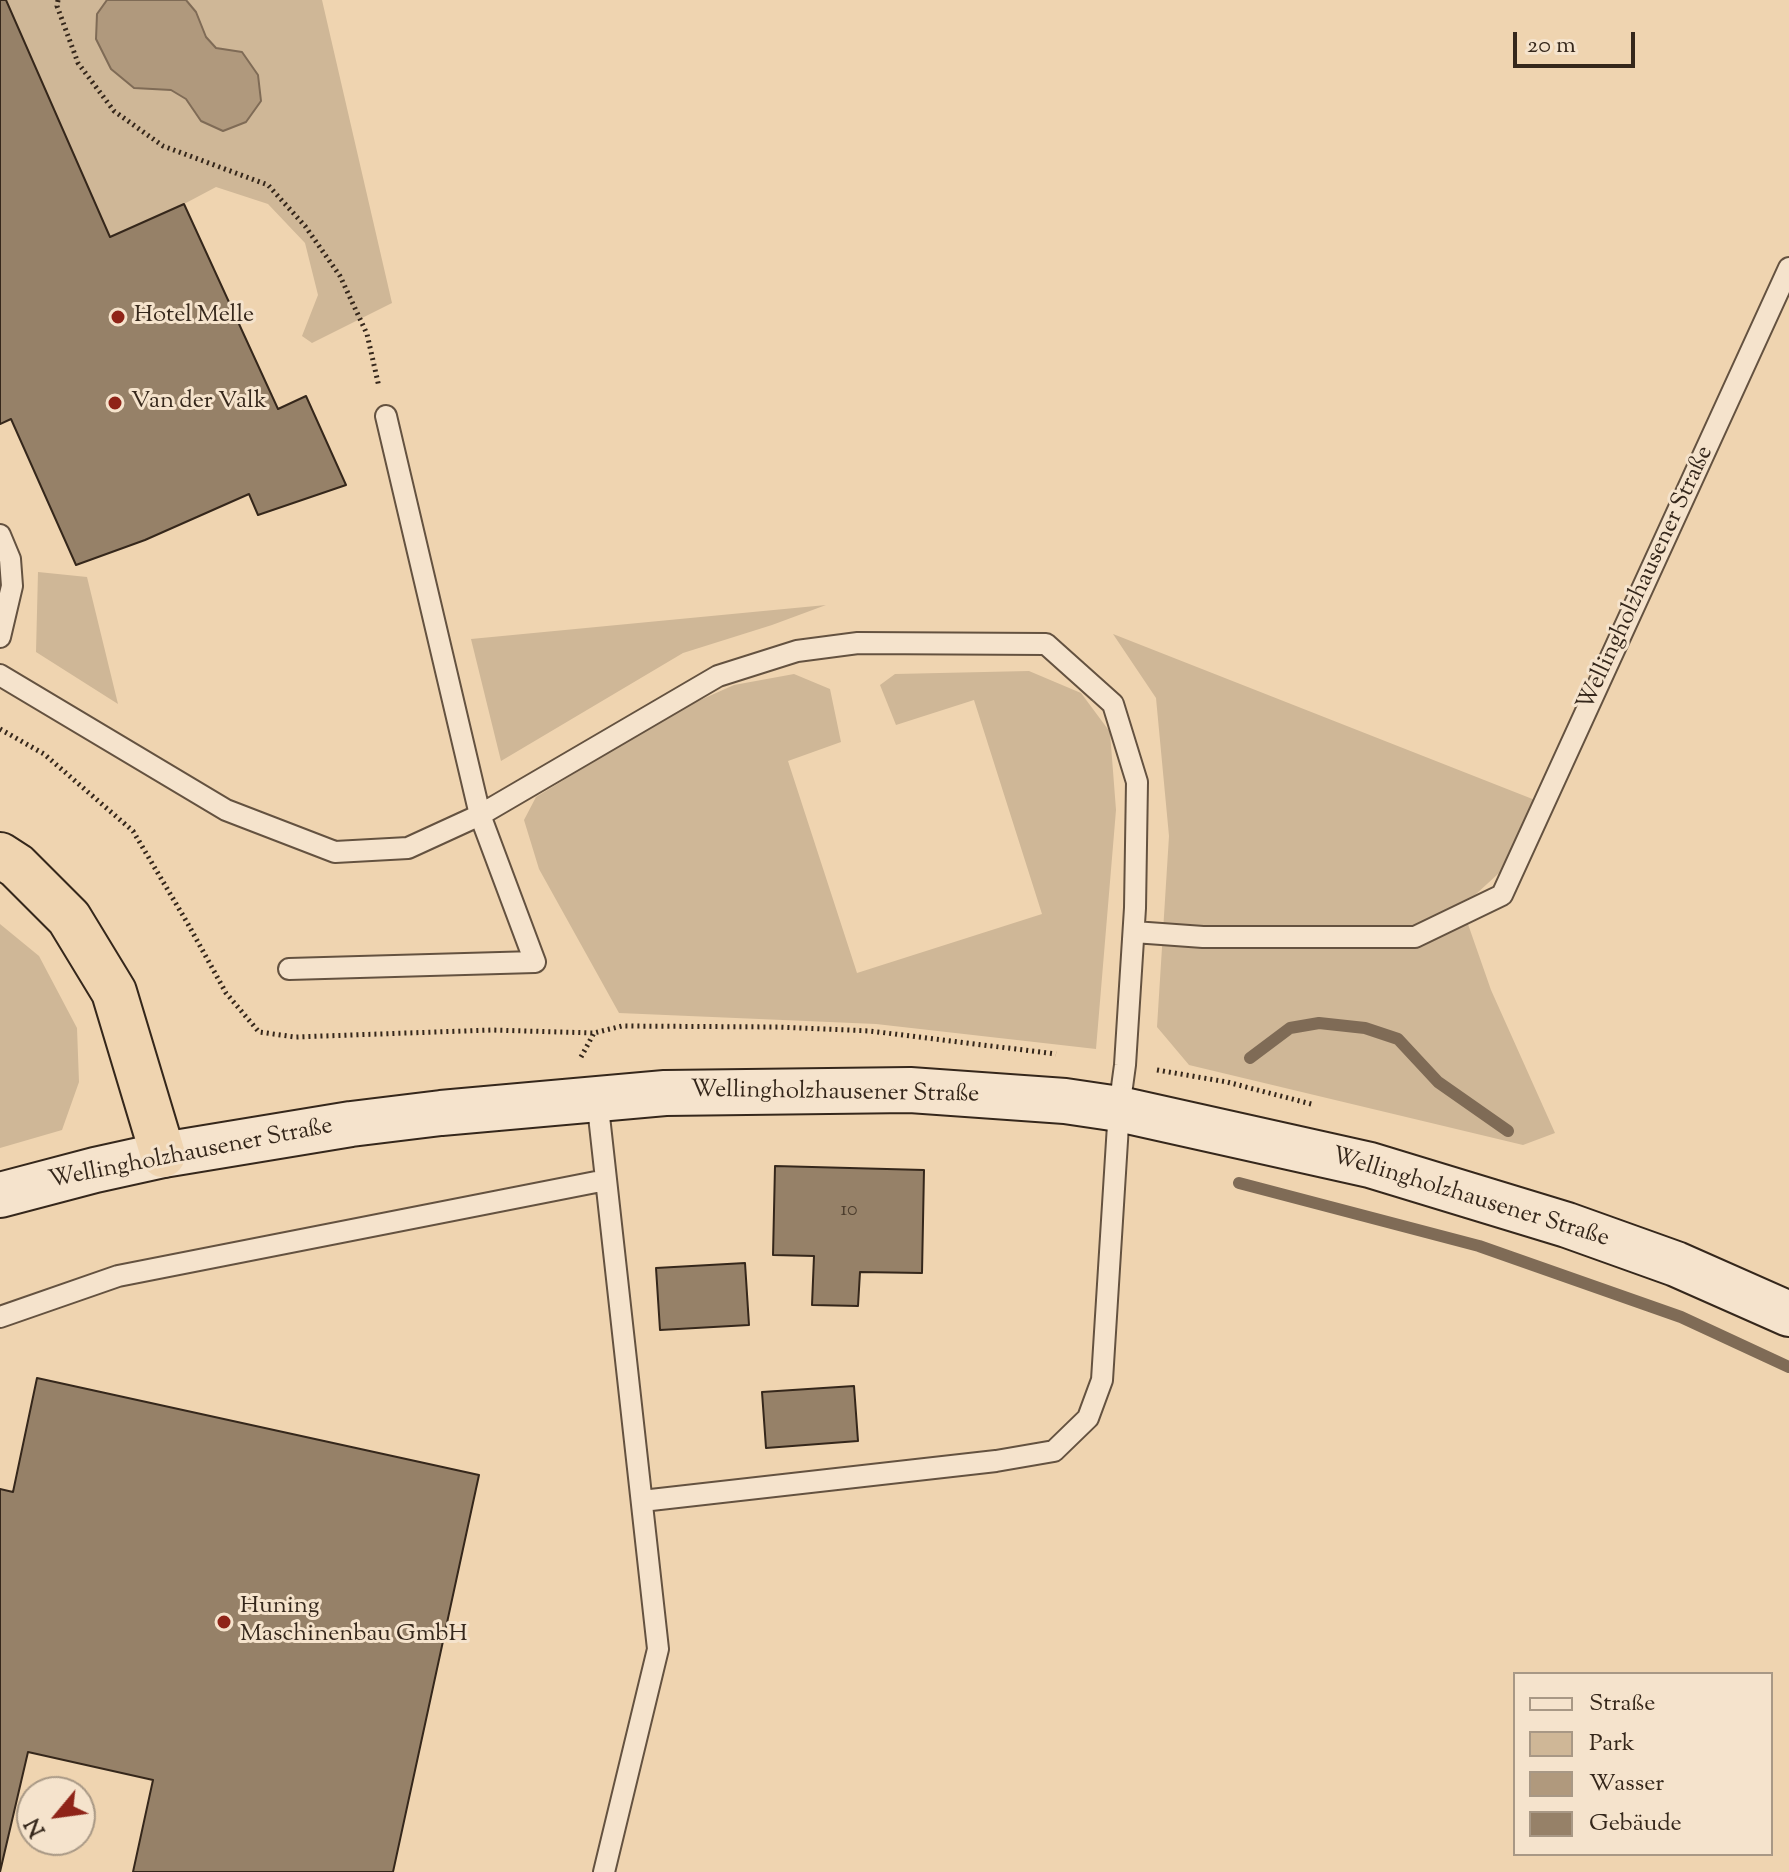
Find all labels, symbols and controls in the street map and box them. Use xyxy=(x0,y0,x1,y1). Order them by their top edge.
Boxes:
scale bar xyxy=(1517,16,1639,66)
text: 20 m xyxy=(1527,29,1576,63)
place label: Hotel Melle xyxy=(134,303,254,331)
marker: Hotel Melle xyxy=(109,308,127,326)
place label: Van der Valk xyxy=(131,389,267,417)
marker: Van der Valk xyxy=(106,394,124,412)
street label: Wellingholzhausener Straße xyxy=(1573,442,1721,716)
street label: Wellingholzhausener Straße xyxy=(690,1077,980,1111)
street label: Wellingholzhausener Straße xyxy=(47,1113,335,1197)
street label: Wellingholzhausener Straße xyxy=(1328,1143,1612,1255)
house number: 10 xyxy=(840,1200,858,1224)
place label: Huning Maschinenbau GmbH xyxy=(240,1594,467,1650)
marker: Huning Maschinenbau GmbH xyxy=(215,1613,233,1631)
legend xyxy=(1513,1672,1773,1856)
text: Straße xyxy=(1589,1687,1655,1721)
text: Park xyxy=(1589,1727,1635,1761)
text: Wasser xyxy=(1589,1767,1664,1801)
north arrow xyxy=(16,1776,96,1856)
text: Gebäude xyxy=(1589,1807,1682,1841)
text: N xyxy=(19,1811,55,1842)

